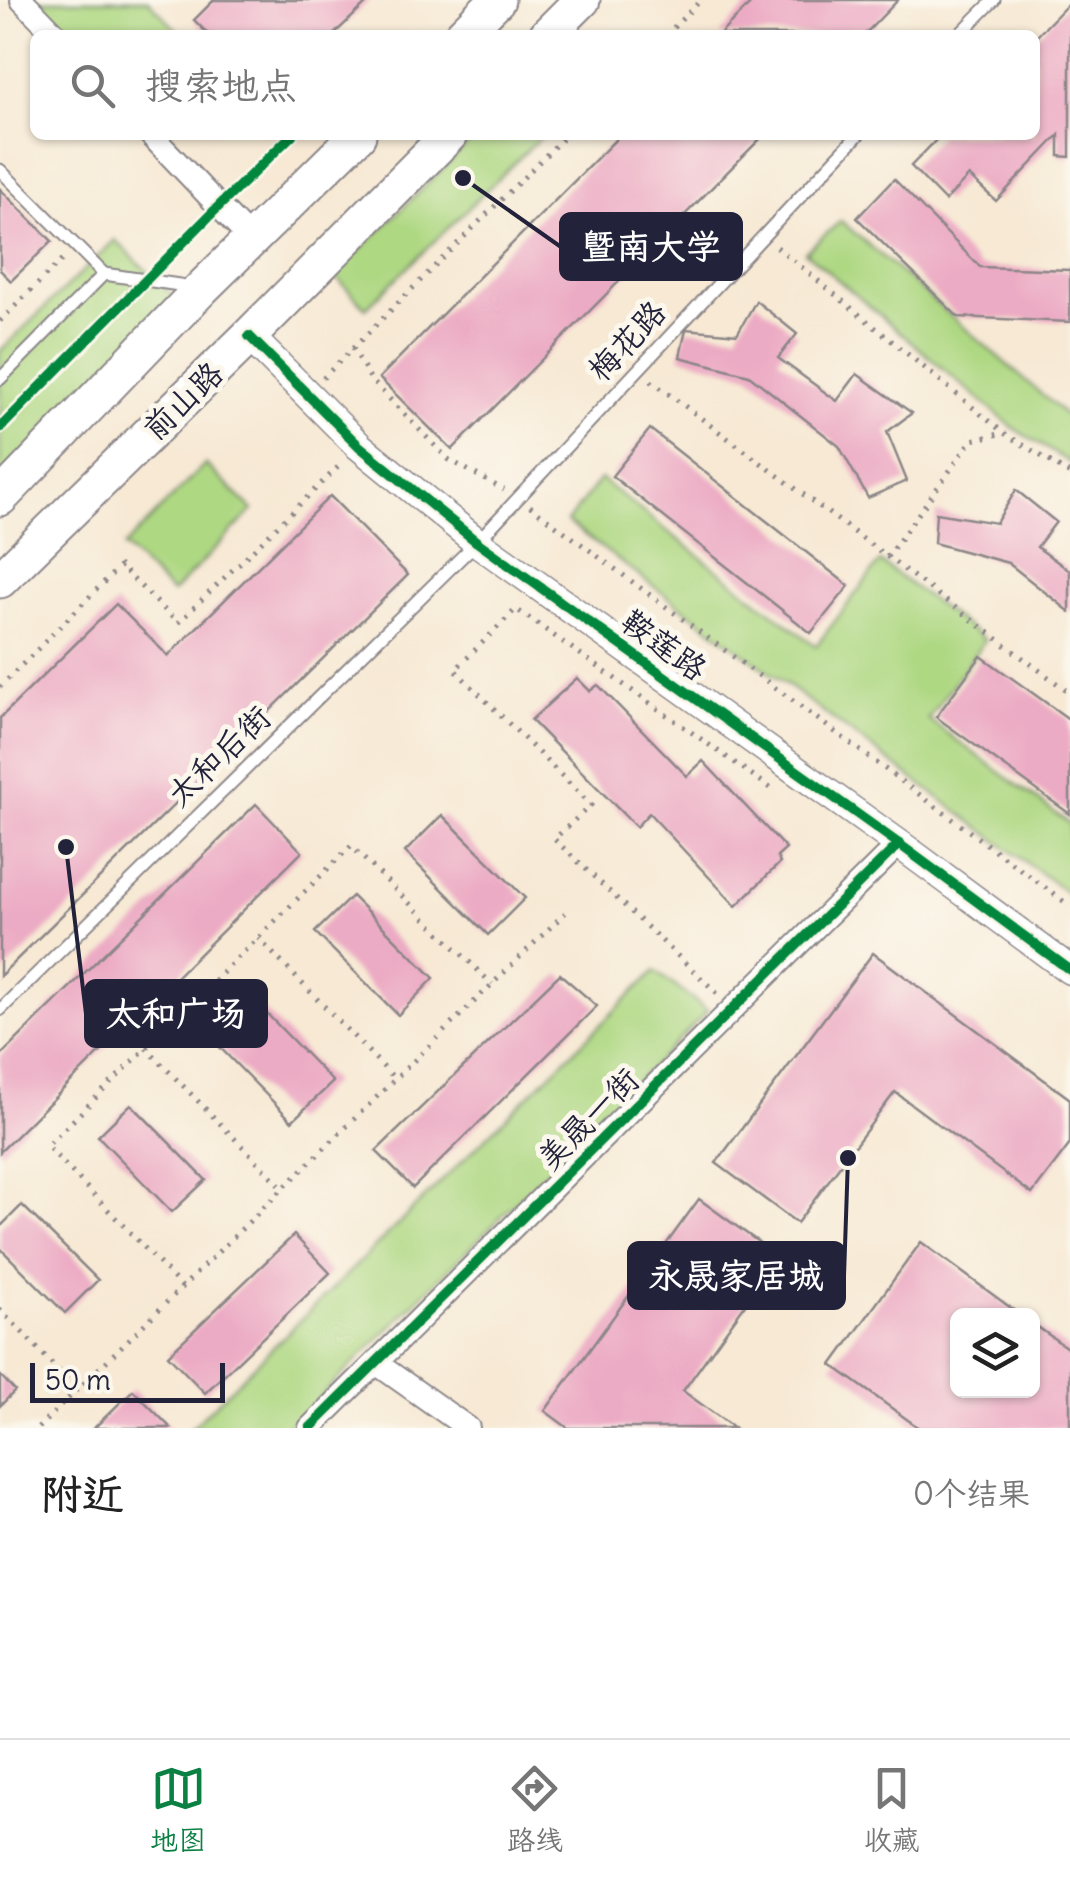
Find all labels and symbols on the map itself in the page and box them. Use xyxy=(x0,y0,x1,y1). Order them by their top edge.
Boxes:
callout: 暨南大学 xyxy=(561,214,741,279)
text: 暨南大学 xyxy=(581,224,721,268)
street label: 梅花路 xyxy=(579,292,674,390)
street label: 前山路 xyxy=(134,353,231,449)
street label: 鞍莲路 xyxy=(613,600,715,689)
street label: 太和后街 xyxy=(158,696,279,815)
callout: 太和广场 xyxy=(86,981,266,1046)
text: 太和广场 xyxy=(106,991,246,1035)
street label: 美晟一街 xyxy=(528,1059,647,1178)
callout: 永晟家居城 xyxy=(629,1243,844,1308)
text: 永晟家居城 xyxy=(648,1253,824,1297)
scale bar xyxy=(30,1358,225,1402)

